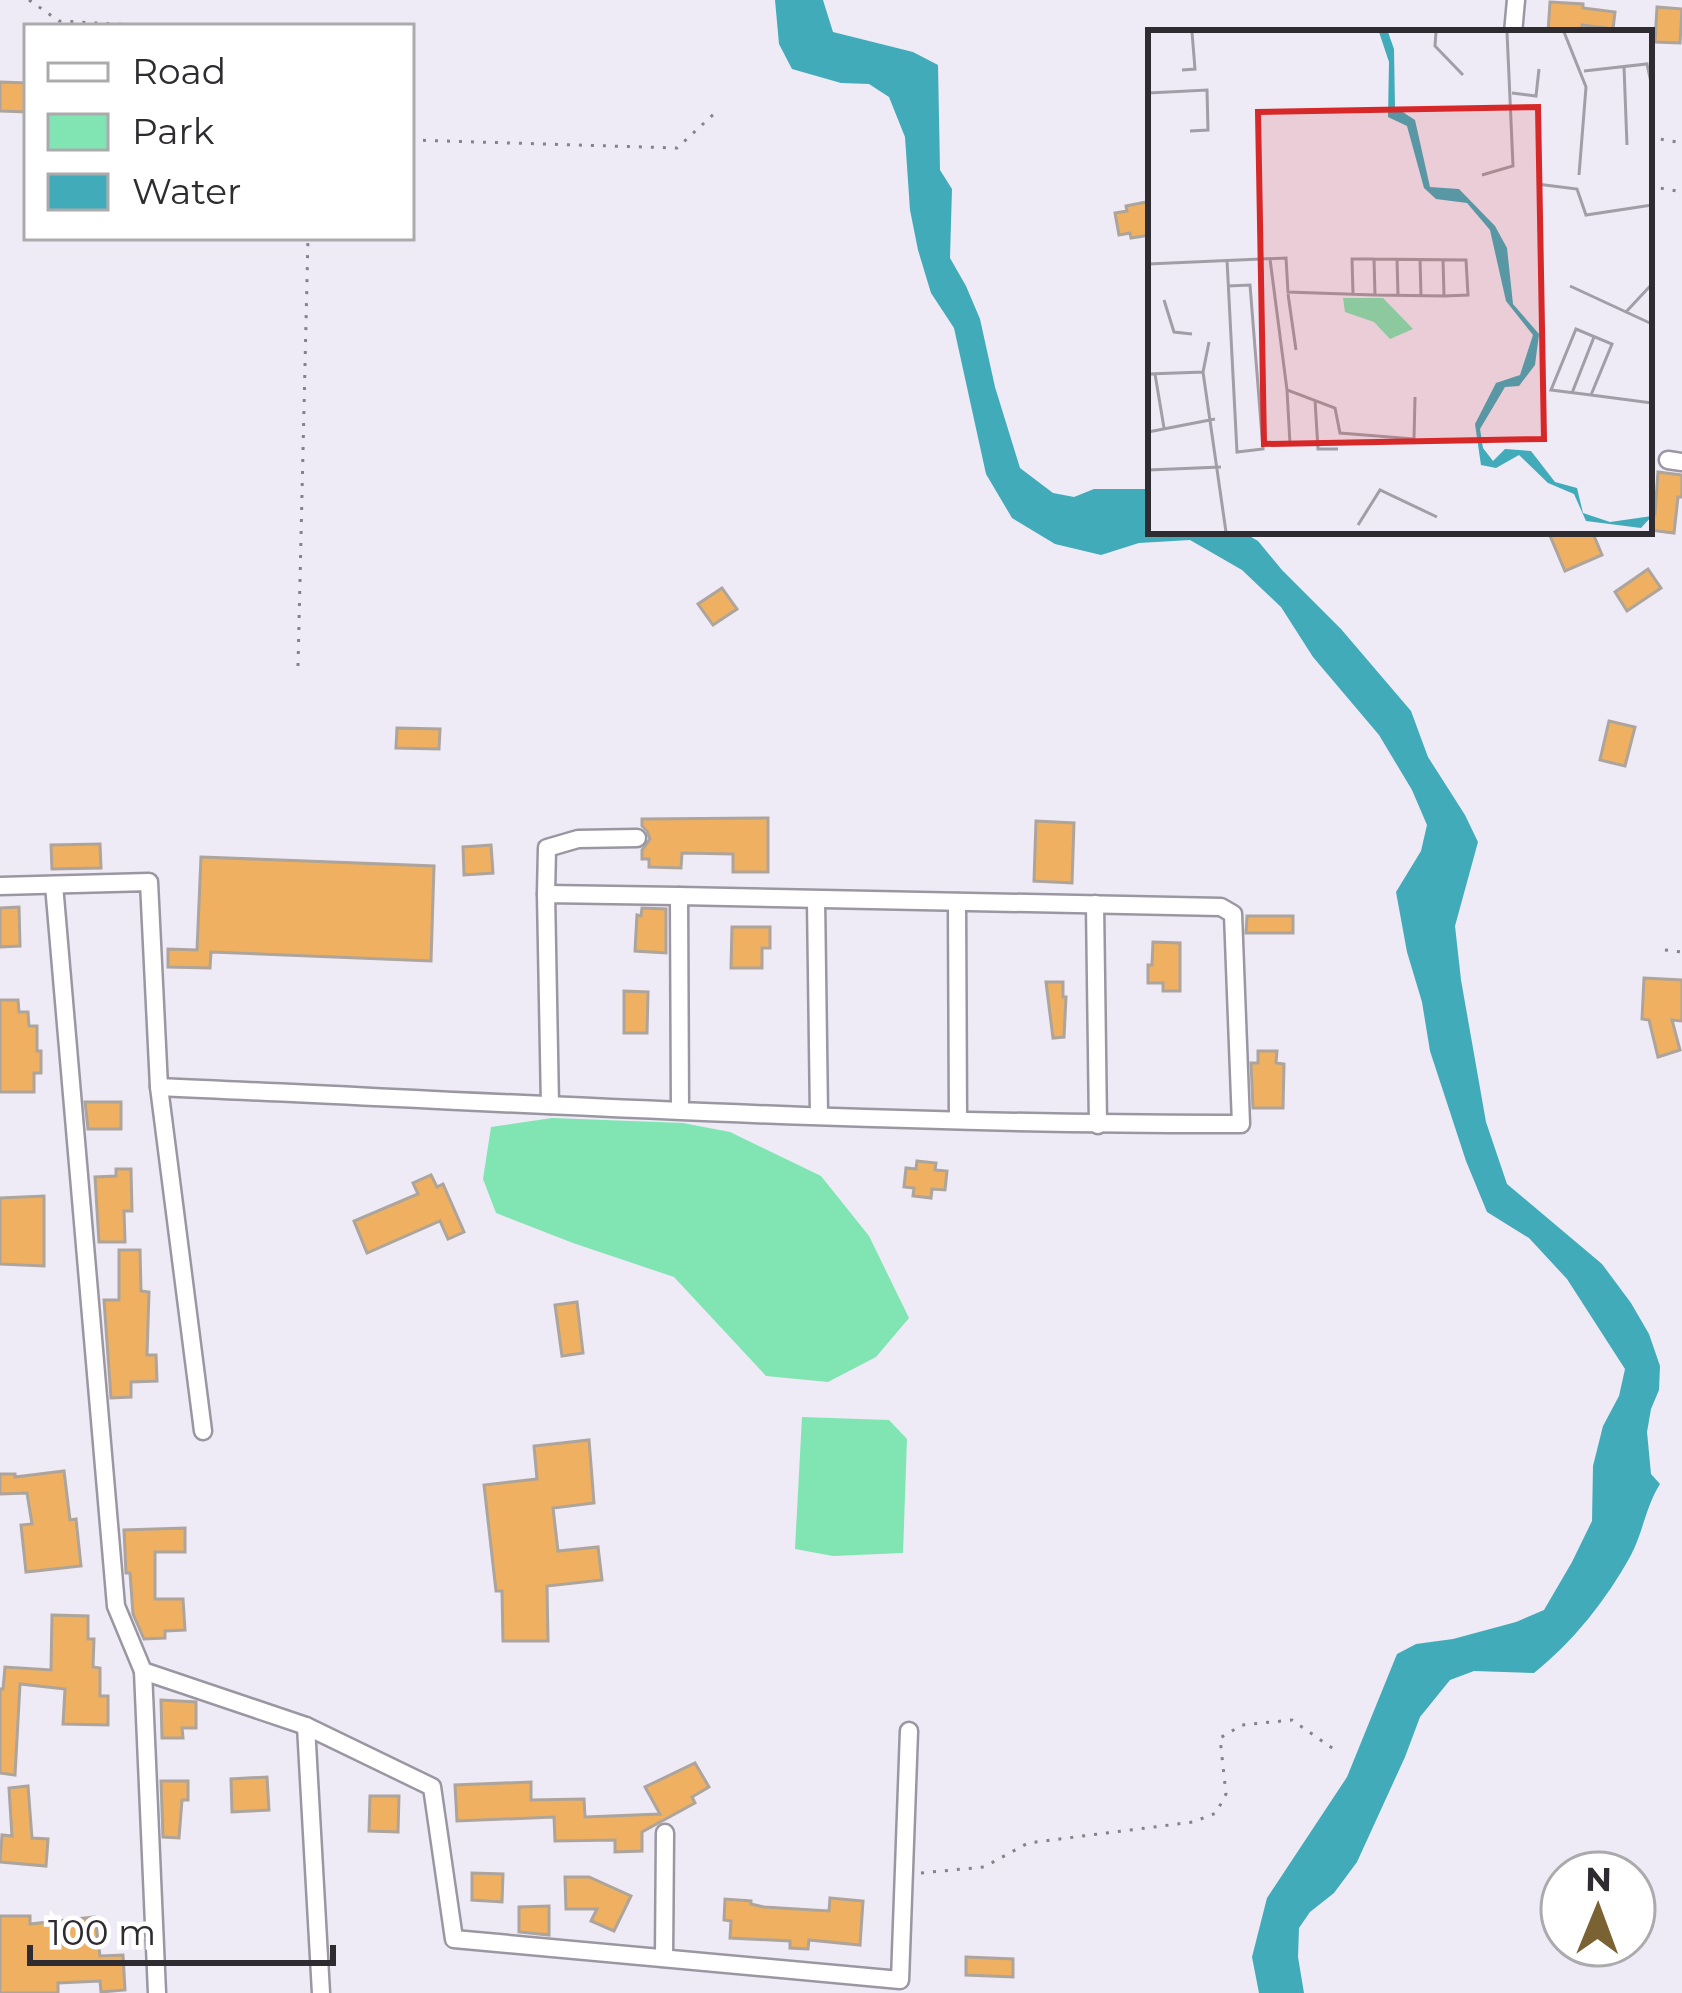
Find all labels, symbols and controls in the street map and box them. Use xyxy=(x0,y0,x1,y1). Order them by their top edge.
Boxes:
legend xyxy=(24,24,414,240)
inset map xyxy=(1148,30,1652,534)
text: Road xyxy=(132,49,226,93)
text: Park xyxy=(132,109,215,153)
text: Water xyxy=(132,169,241,213)
north arrow xyxy=(1538,1849,1658,1969)
text: N xyxy=(1585,1859,1612,1899)
scale bar xyxy=(30,1891,333,1965)
text: 100 m xyxy=(48,1910,156,1954)

